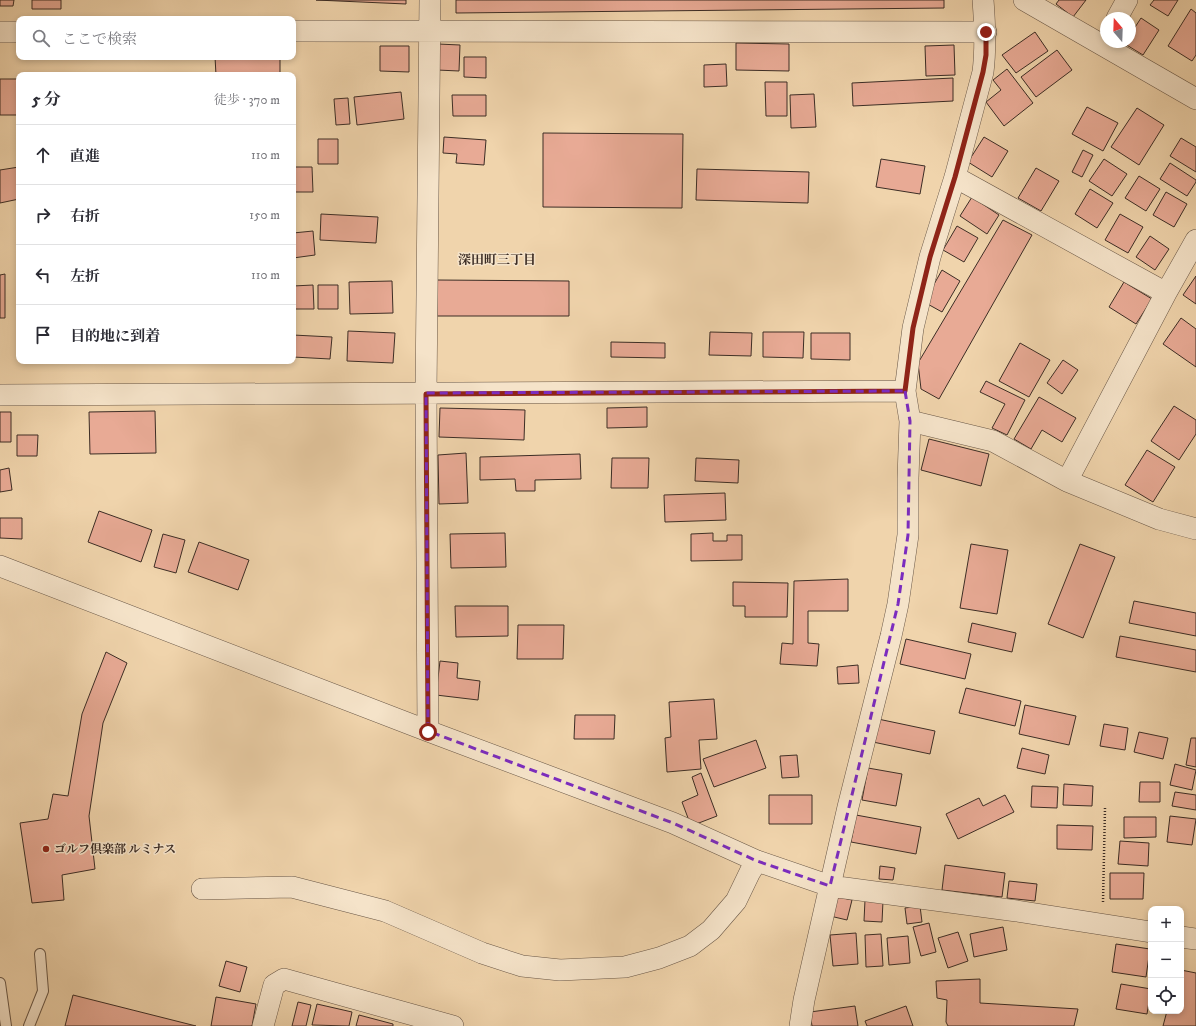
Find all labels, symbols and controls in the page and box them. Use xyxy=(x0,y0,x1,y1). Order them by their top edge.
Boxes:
north arrow xyxy=(1100,12,1136,48)
search box xyxy=(16,16,296,60)
route end xyxy=(977,23,995,41)
icon: search xyxy=(30,27,52,49)
text: ここで検索 xyxy=(62,30,137,49)
text: 5 分 xyxy=(32,89,61,111)
text: 徒歩 · 370 m xyxy=(214,92,280,108)
icon: ahead xyxy=(32,144,54,166)
text: 直進 xyxy=(70,147,100,166)
text: 110 m xyxy=(251,147,280,163)
icon: right xyxy=(32,204,54,226)
text: 右折 xyxy=(70,207,100,226)
text: 150 m xyxy=(249,207,280,223)
district label: 深田町三丁目 xyxy=(458,252,536,268)
icon: left xyxy=(32,264,54,286)
text: 左折 xyxy=(70,267,100,286)
text: 110 m xyxy=(251,267,280,283)
icon: arrive xyxy=(32,324,54,346)
text: 目的地に到着 xyxy=(70,327,160,346)
route start xyxy=(419,723,437,741)
place label: ゴルフ倶楽部 ルミナス xyxy=(54,842,176,857)
marker: ゴルフ倶楽部 ルミナス xyxy=(41,844,51,854)
map controls xyxy=(1148,906,1184,1014)
button: + xyxy=(1148,906,1184,942)
button: − xyxy=(1148,942,1184,978)
button: locate xyxy=(1148,978,1184,1014)

